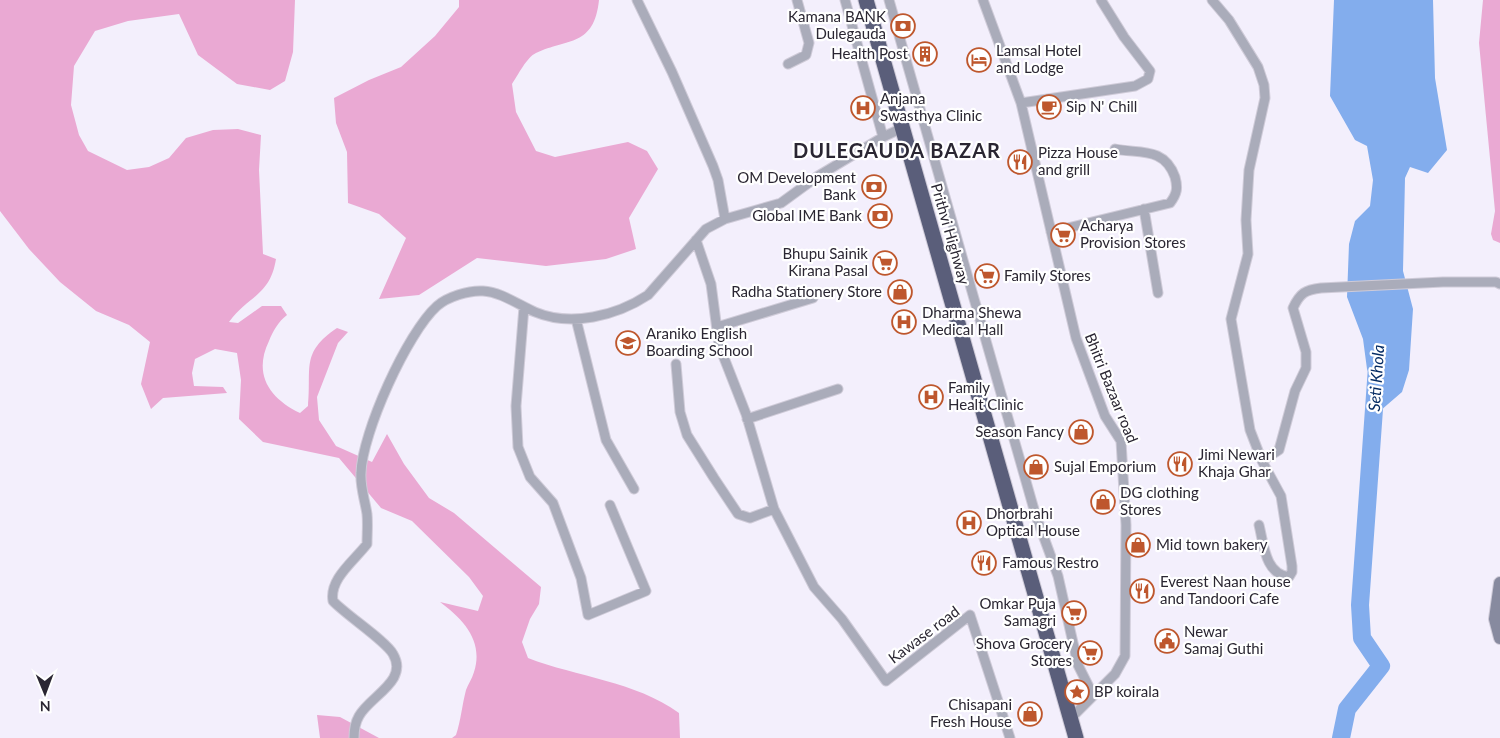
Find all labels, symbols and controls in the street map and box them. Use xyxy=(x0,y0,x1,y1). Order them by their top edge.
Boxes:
place label: Kamana BANK Dulegauda xyxy=(788,7,886,42)
bank icon: Kamana BANK Dulegauda xyxy=(890,13,916,39)
building icon: Health Post xyxy=(912,41,938,67)
place label: Lamsal Hotel and Lodge xyxy=(996,41,1081,76)
place label: Health Post xyxy=(831,44,909,62)
hotel icon: Lamsal Hotel and Lodge xyxy=(966,47,992,73)
place label: Anjana Swasthya Clinic xyxy=(880,89,982,124)
cafe icon: Sip N' Chill xyxy=(1036,94,1062,120)
hospital icon: Anjana Swasthya Clinic xyxy=(850,95,876,121)
place label: Sip N' Chill xyxy=(1066,97,1137,115)
district label: DULEGAUDA BAZAR xyxy=(793,138,1001,162)
place label: Pizza House and grill xyxy=(1038,143,1118,178)
restaurant icon: Pizza House and grill xyxy=(1007,149,1033,175)
place label: OM Development Bank xyxy=(737,168,857,203)
bank icon: OM Development Bank xyxy=(861,174,887,200)
street label: Prithvi Highway xyxy=(928,181,974,287)
bank icon: Global IME Bank xyxy=(867,203,893,229)
place label: Global IME Bank xyxy=(752,206,862,224)
place label: Acharya Provision Stores xyxy=(1080,216,1186,251)
supermarket icon: Acharya Provision Stores xyxy=(1050,222,1076,248)
place label: Bhupu Sainik Kirana Pasal xyxy=(782,244,868,279)
supermarket icon: Bhupu Sainik Kirana Pasal xyxy=(872,250,898,276)
supermarket icon: Family Stores xyxy=(974,263,1000,289)
place label: Family Stores xyxy=(1004,266,1091,284)
shop icon: Radha Stationery Store xyxy=(887,279,913,305)
place label: Radha Stationery Store xyxy=(731,282,882,300)
place label: Dharma Shewa Medical Hall xyxy=(922,303,1022,338)
hospital icon: Dharma Shewa Medical Hall xyxy=(891,309,917,335)
place label: Araniko English Boarding School xyxy=(646,324,753,359)
school or university icon: Araniko English Boarding School xyxy=(615,330,641,356)
street label: Bhitri Bazaar road xyxy=(1082,330,1142,445)
water label: Seti Khola xyxy=(1364,344,1387,412)
place label: Family Healt Clinic xyxy=(948,378,1024,413)
hospital icon: Family Healt Clinic xyxy=(918,384,944,410)
shop icon: Season Fancy xyxy=(1068,419,1094,445)
place label: Season Fancy xyxy=(975,422,1064,440)
place label: Jimi Newari Khaja Ghar xyxy=(1198,445,1275,480)
restaurant icon: Jimi Newari Khaja Ghar xyxy=(1167,451,1193,477)
shop icon: Sujal Emporium xyxy=(1023,454,1049,480)
place label: Sujal Emporium xyxy=(1054,457,1156,475)
place label: DG clothing Stores xyxy=(1120,483,1199,518)
shop icon: DG clothing Stores xyxy=(1090,489,1116,515)
place label: Dhorbrahi Optical House xyxy=(986,504,1080,539)
hospital icon: Dhorbrahi Optical House xyxy=(956,510,982,536)
shop icon: Mid town bakery xyxy=(1125,532,1151,558)
place label: Mid town bakery xyxy=(1156,535,1268,553)
restaurant icon: Famous Restro xyxy=(971,550,997,576)
place label: Famous Restro xyxy=(1002,553,1099,571)
place label: Everest Naan house and Tandoori Cafe xyxy=(1160,572,1291,607)
restaurant icon: Everest Naan house and Tandoori Cafe xyxy=(1129,578,1155,604)
place label: Omkar Puja Samagri xyxy=(979,594,1056,629)
supermarket icon: Omkar Puja Samagri xyxy=(1061,600,1087,626)
street label: Kawase road xyxy=(884,602,962,667)
place label: Newar Samaj Guthi xyxy=(1184,622,1263,657)
public building icon: Newar Samaj Guthi xyxy=(1154,628,1180,654)
place label: Shova Grocery Stores xyxy=(976,634,1072,669)
supermarket icon: Shova Grocery Stores xyxy=(1077,640,1103,666)
north arrow xyxy=(20,668,70,718)
place icon: BP koirala xyxy=(1064,679,1090,705)
place label: BP koirala xyxy=(1094,682,1159,700)
place label: Chisapani Fresh House xyxy=(930,695,1012,730)
text: N xyxy=(40,698,51,715)
shop icon: Chisapani Fresh House xyxy=(1017,701,1043,727)

